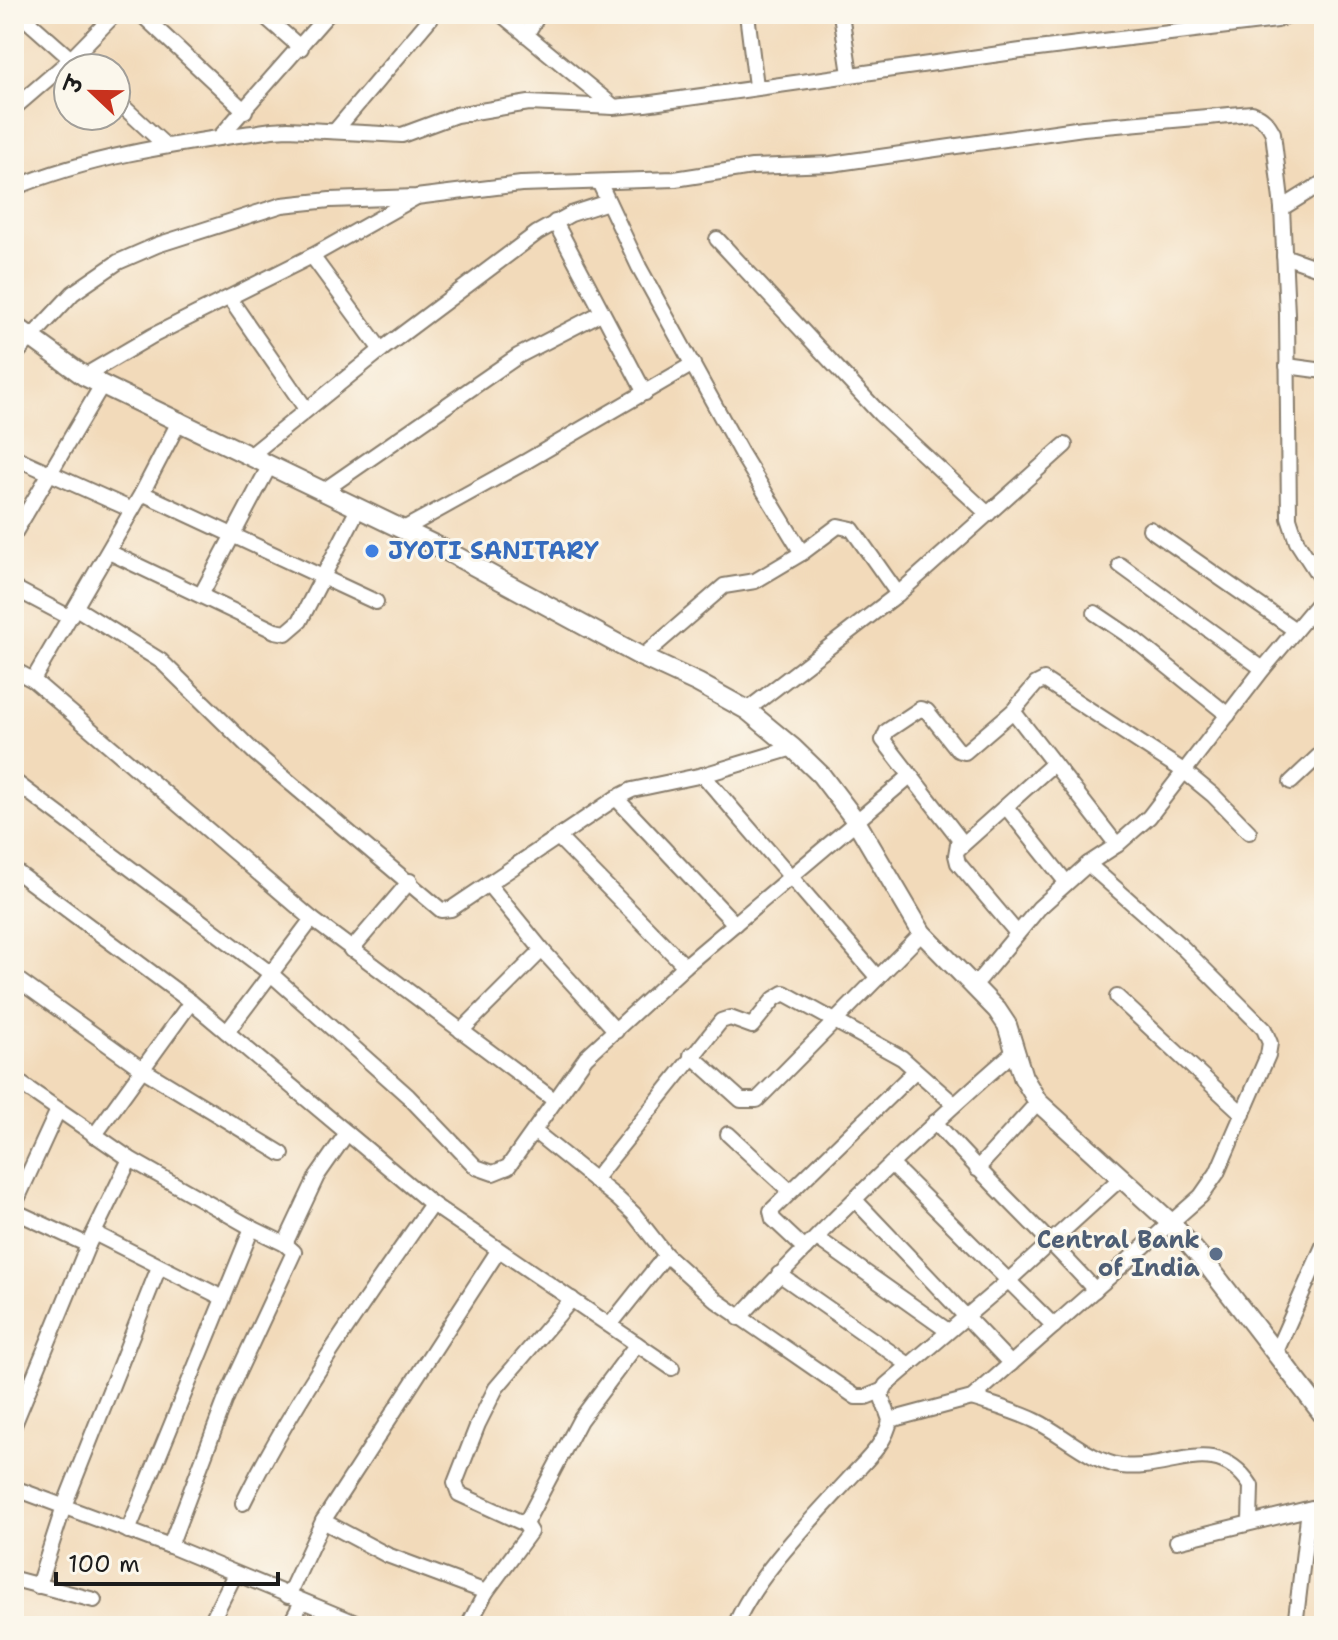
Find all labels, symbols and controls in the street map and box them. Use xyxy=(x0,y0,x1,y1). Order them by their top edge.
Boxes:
north arrow xyxy=(52,52,132,132)
text: उ xyxy=(57,70,91,99)
place label: JYOTI SANITARY xyxy=(388,535,599,567)
marker: JYOTI SANITARY xyxy=(363,542,381,560)
place label: Central Bank of India xyxy=(1037,1224,1201,1284)
marker: Central Bank of India xyxy=(1207,1245,1225,1263)
scale bar xyxy=(56,1536,278,1586)
text: 100 m xyxy=(68,1548,140,1580)

